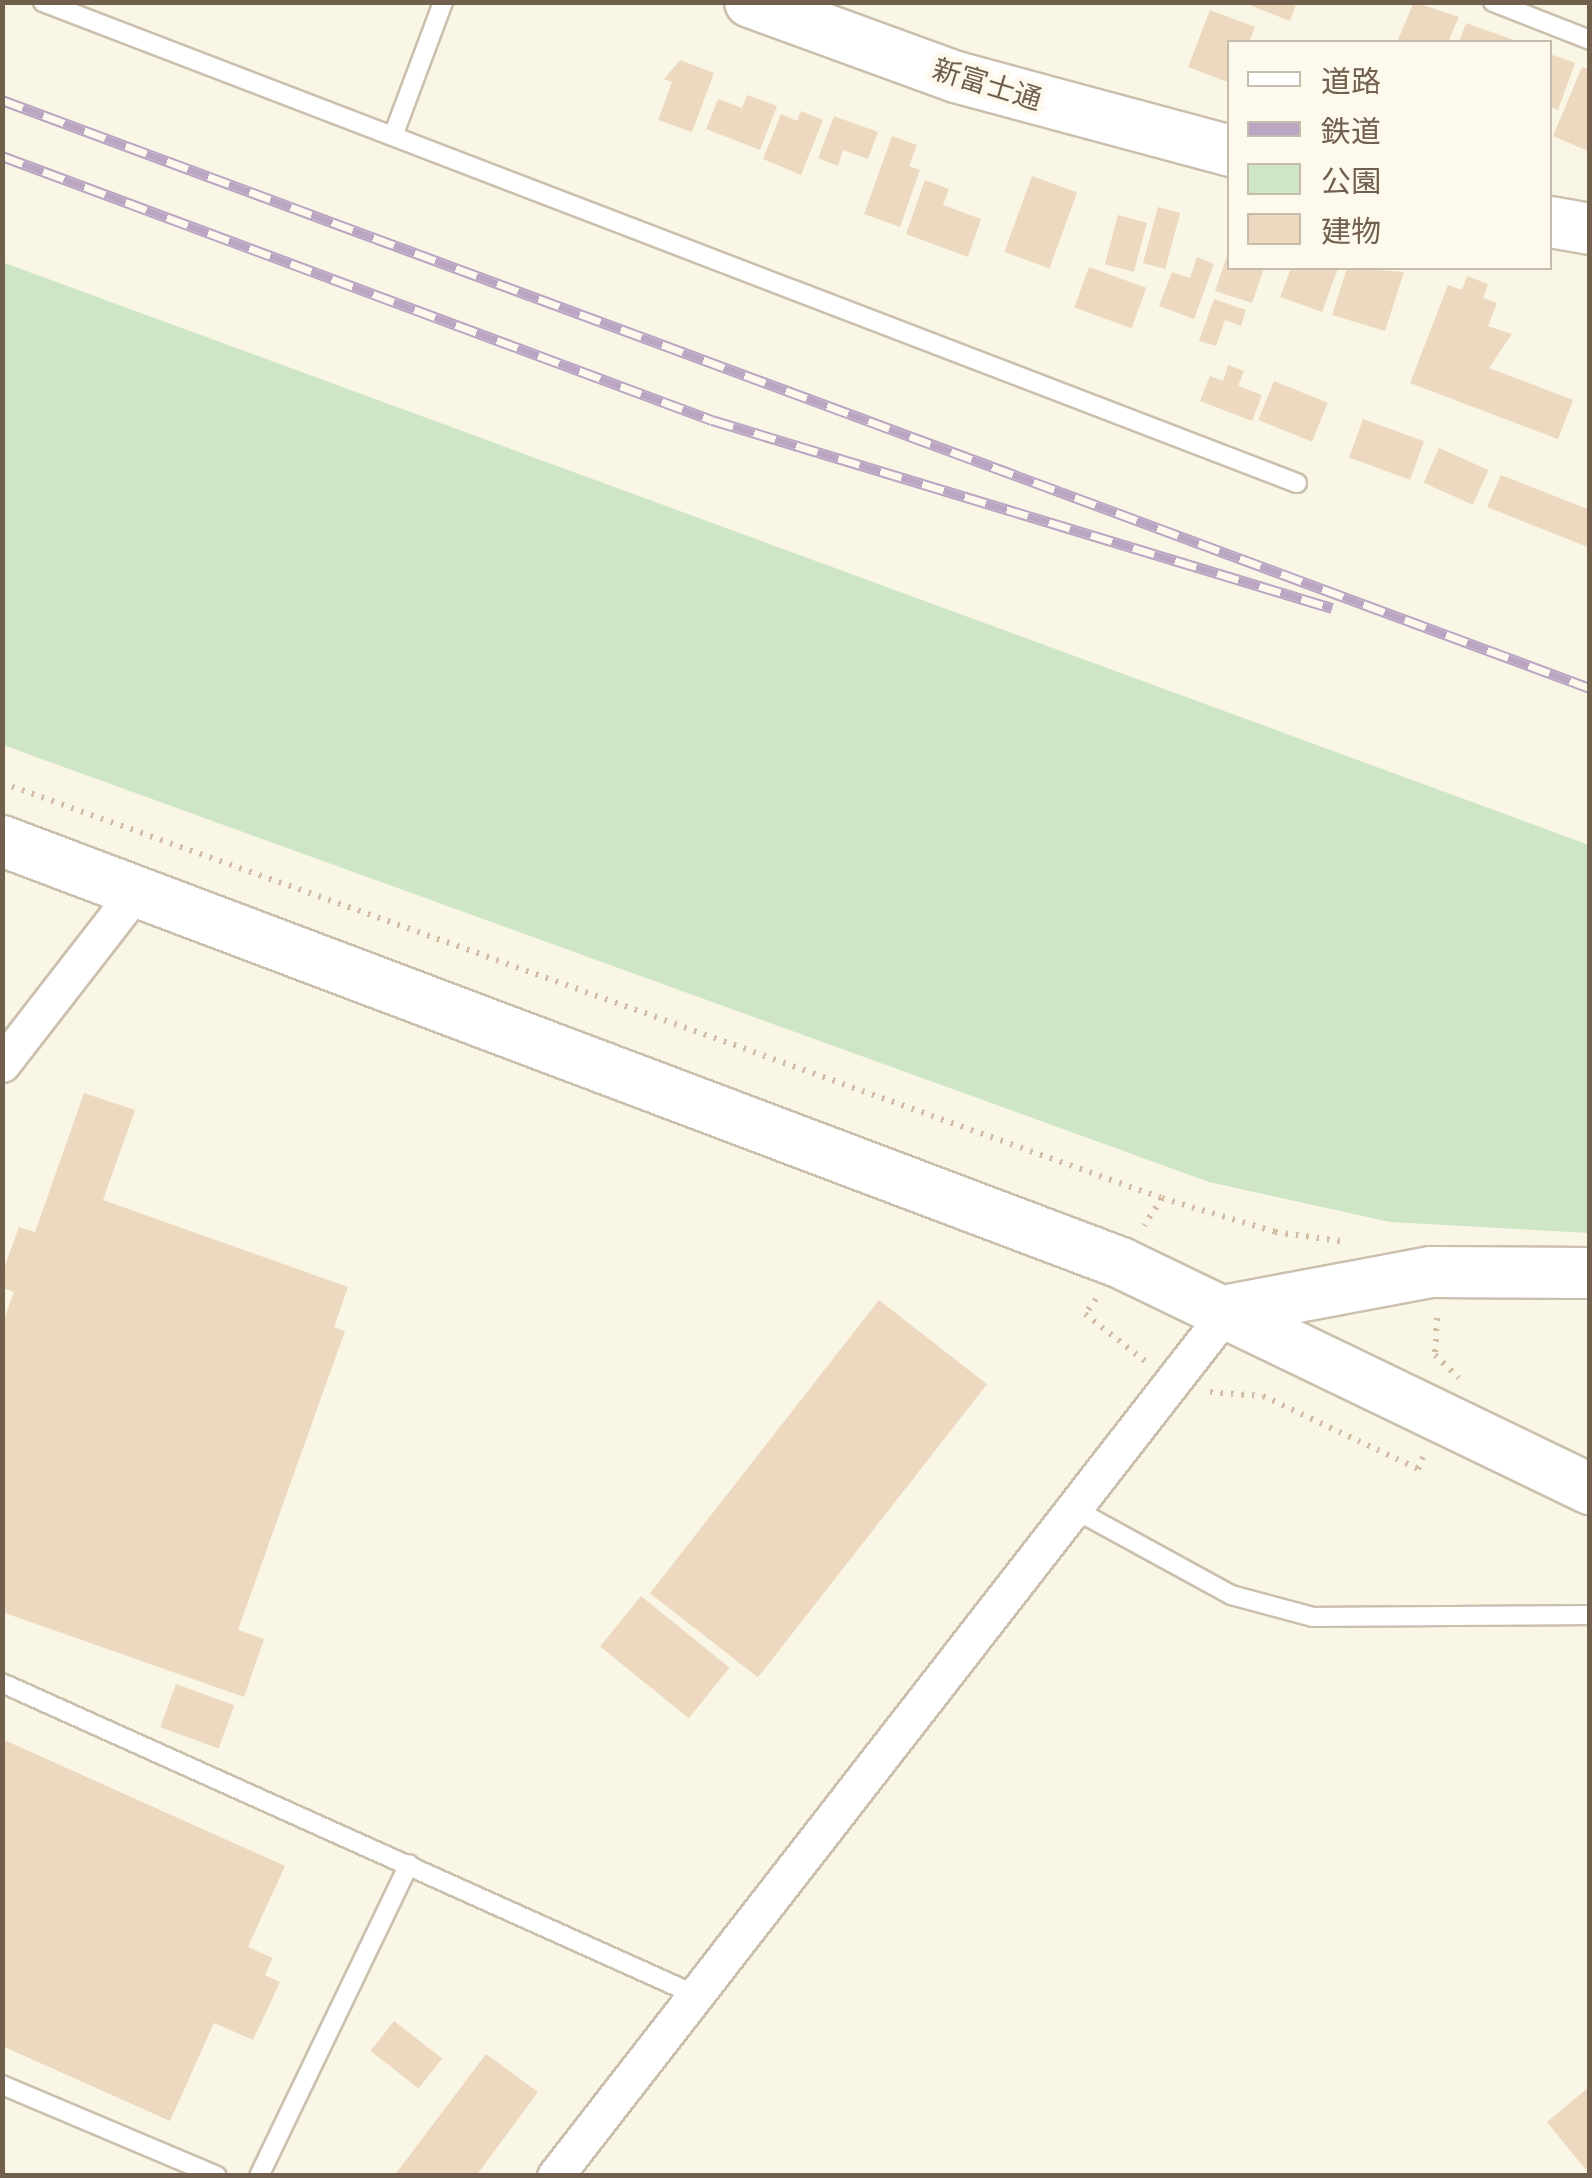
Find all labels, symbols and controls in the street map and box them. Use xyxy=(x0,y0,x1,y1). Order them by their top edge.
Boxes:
legend xyxy=(1227,40,1552,270)
street label: 新富士通 xyxy=(929,53,1045,117)
text: 道路 xyxy=(1321,64,1381,99)
text: 鉄道 xyxy=(1321,114,1381,149)
text: 公園 xyxy=(1321,164,1381,199)
text: 建物 xyxy=(1321,214,1381,249)

